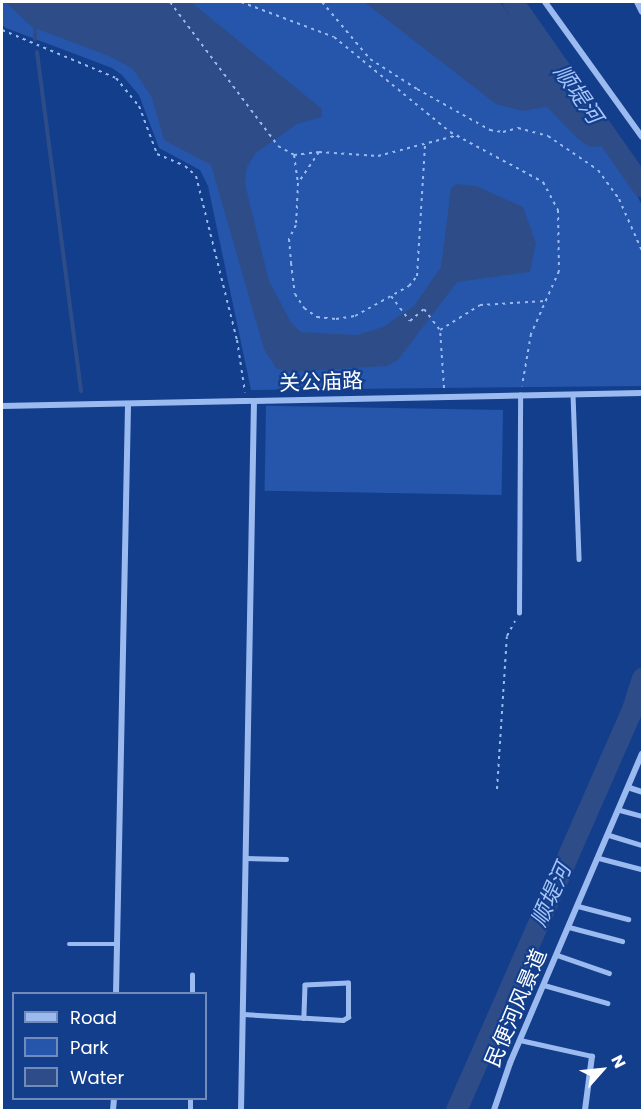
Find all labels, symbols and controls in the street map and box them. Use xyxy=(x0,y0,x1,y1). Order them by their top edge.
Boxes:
water label: 顺堤河 xyxy=(548,59,608,129)
street label: 关公庙路 xyxy=(279,368,363,396)
water label: 顺堤河 xyxy=(526,859,576,931)
street label: 民便河风景道 xyxy=(480,945,552,1071)
legend xyxy=(12,992,207,1100)
text: Road xyxy=(70,1005,117,1030)
text: Park xyxy=(70,1035,109,1060)
north arrow xyxy=(572,1040,632,1100)
text: N xyxy=(605,1051,631,1072)
text: Water xyxy=(70,1065,124,1090)

